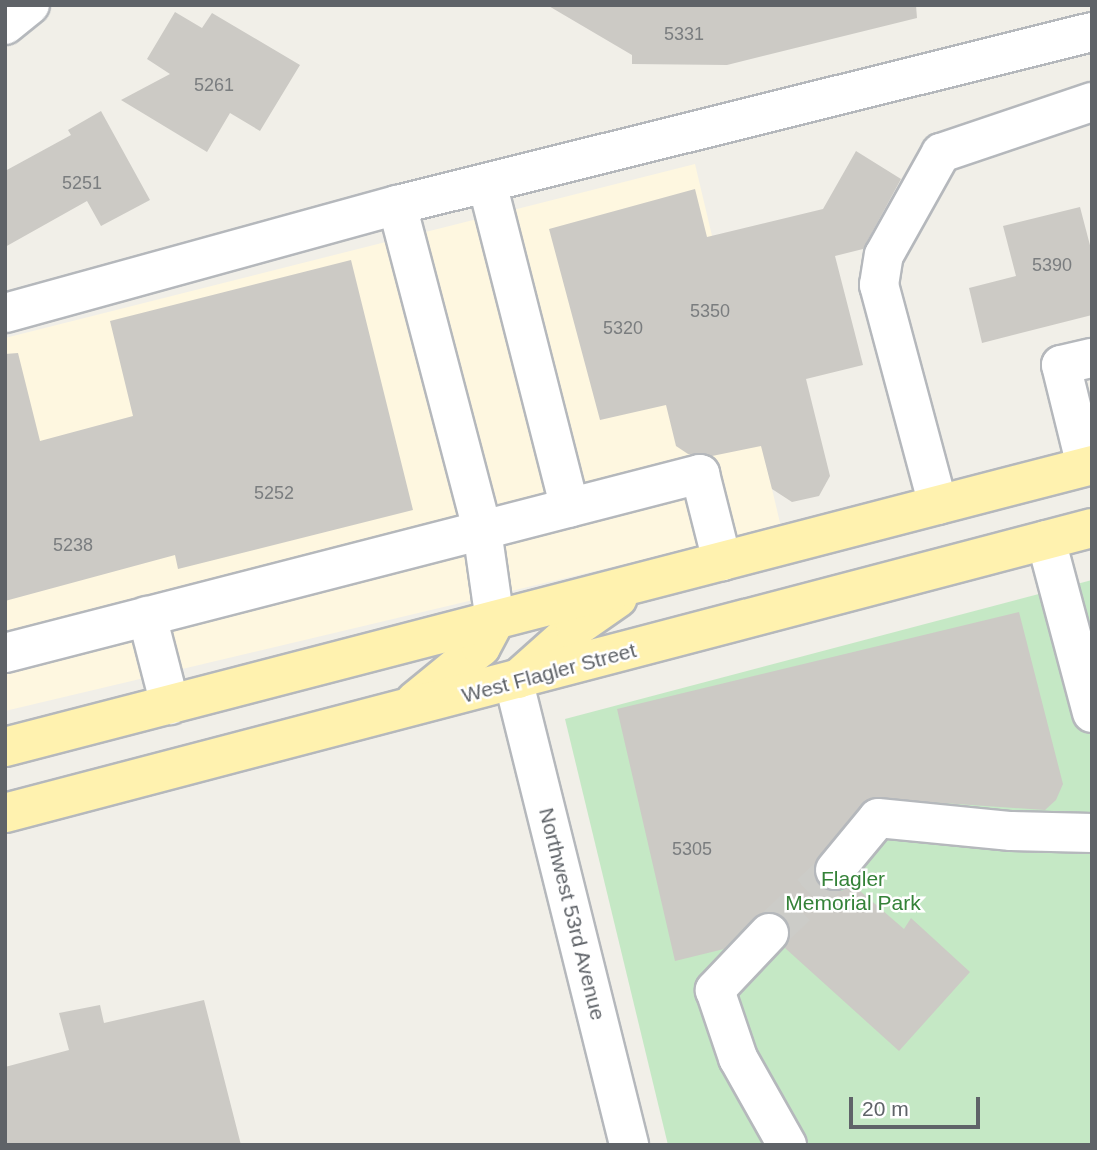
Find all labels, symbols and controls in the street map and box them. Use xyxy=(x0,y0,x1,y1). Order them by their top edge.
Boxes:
house number: 5331 xyxy=(664,23,704,45)
house number: 5261 xyxy=(194,74,234,96)
house number: 5251 xyxy=(62,172,102,194)
house number: 5390 xyxy=(1032,254,1072,276)
house number: 5350 xyxy=(690,300,730,322)
house number: 5320 xyxy=(603,317,643,339)
house number: 5252 xyxy=(254,482,294,504)
house number: 5238 xyxy=(53,534,93,556)
street label: West Flagler Street xyxy=(459,638,639,708)
street label: Northwest 53rd Avenue xyxy=(533,805,611,1023)
house number: 5305 xyxy=(672,838,712,860)
park label: Flagler Memorial Park xyxy=(785,866,921,916)
scale bar xyxy=(852,1084,983,1128)
text: 20 m xyxy=(862,1097,909,1120)

